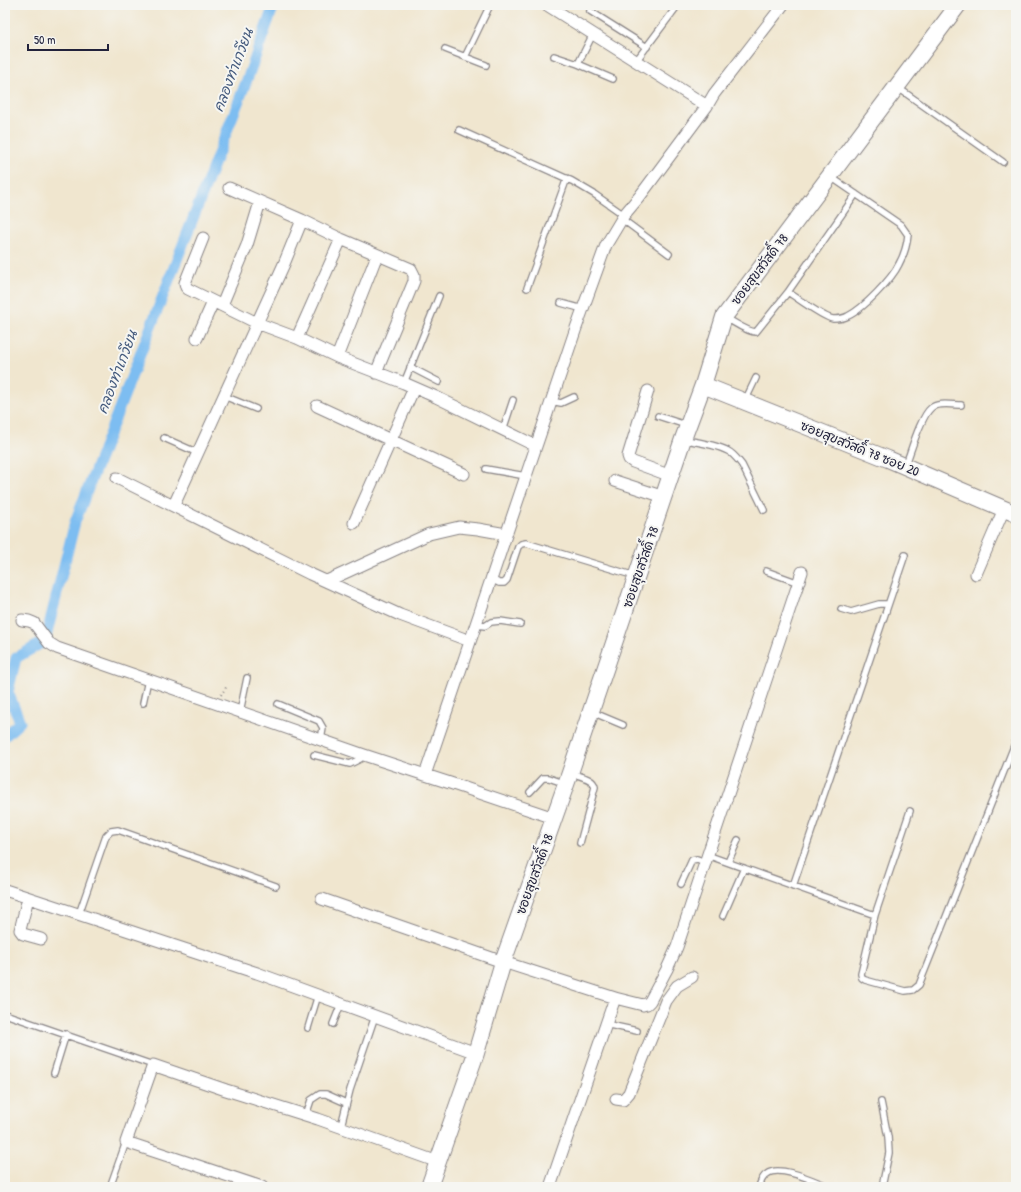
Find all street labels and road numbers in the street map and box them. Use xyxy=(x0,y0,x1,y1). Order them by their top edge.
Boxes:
street label: ซอยสุขสวัสดิ์ 78 xyxy=(724,228,793,309)
street label: ซอยสุขสวัสดิ์ 78 ซอย 20 xyxy=(797,414,923,481)
street label: ซอยสุขสวัสดิ์ 78 xyxy=(615,523,663,610)
street label: ซอยสุขสวัสดิ์ 78 xyxy=(509,830,558,917)

